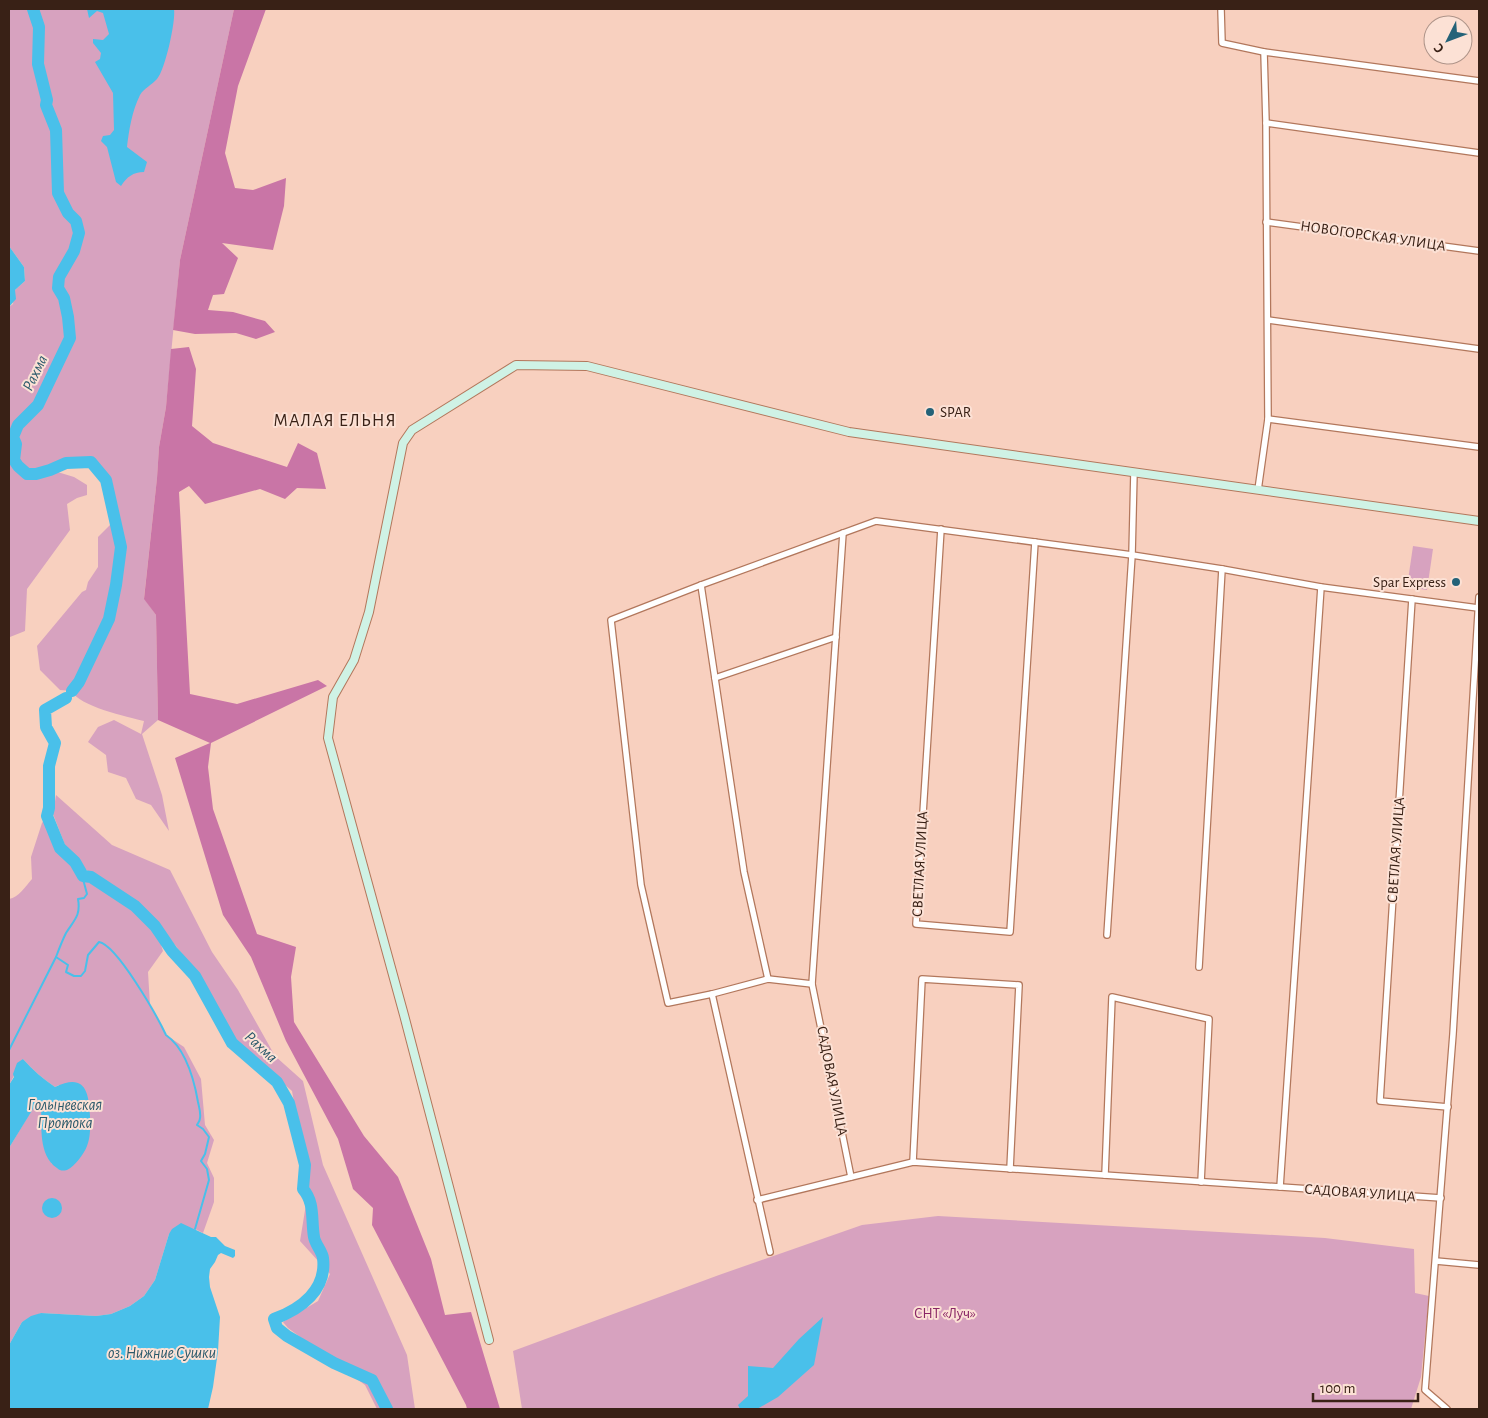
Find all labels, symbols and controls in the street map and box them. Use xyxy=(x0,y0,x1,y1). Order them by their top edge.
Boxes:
north arrow xyxy=(1423,15,1473,65)
text: С xyxy=(1431,40,1447,56)
street label: НОВОГОРСКАЯ УЛИЦА xyxy=(1299,218,1447,254)
water label: Рахма xyxy=(20,352,51,393)
place label: SPAR xyxy=(940,405,971,420)
marker: SPAR xyxy=(924,406,936,418)
district label: МАЛАЯ ЕЛЬНЯ xyxy=(273,412,397,430)
place label: Spar Express xyxy=(1373,575,1446,590)
marker: Spar Express xyxy=(1450,576,1462,588)
street label: СВЕТЛАЯ УЛИЦА xyxy=(1385,796,1407,903)
street label: СВЕТЛАЯ УЛИЦА xyxy=(910,811,930,917)
street label: САДОВАЯ УЛИЦА xyxy=(814,1025,850,1137)
water label: Рахма xyxy=(242,1028,280,1066)
water label: Голыневская Протока xyxy=(28,1097,102,1132)
street label: САДОВАЯ УЛИЦА xyxy=(1304,1182,1416,1204)
park label: СНТ «Луч» xyxy=(914,1306,976,1321)
water label: оз. Нижние Сушки xyxy=(108,1345,216,1361)
scale bar xyxy=(1313,1370,1418,1402)
text: 100 m xyxy=(1320,1381,1355,1396)

